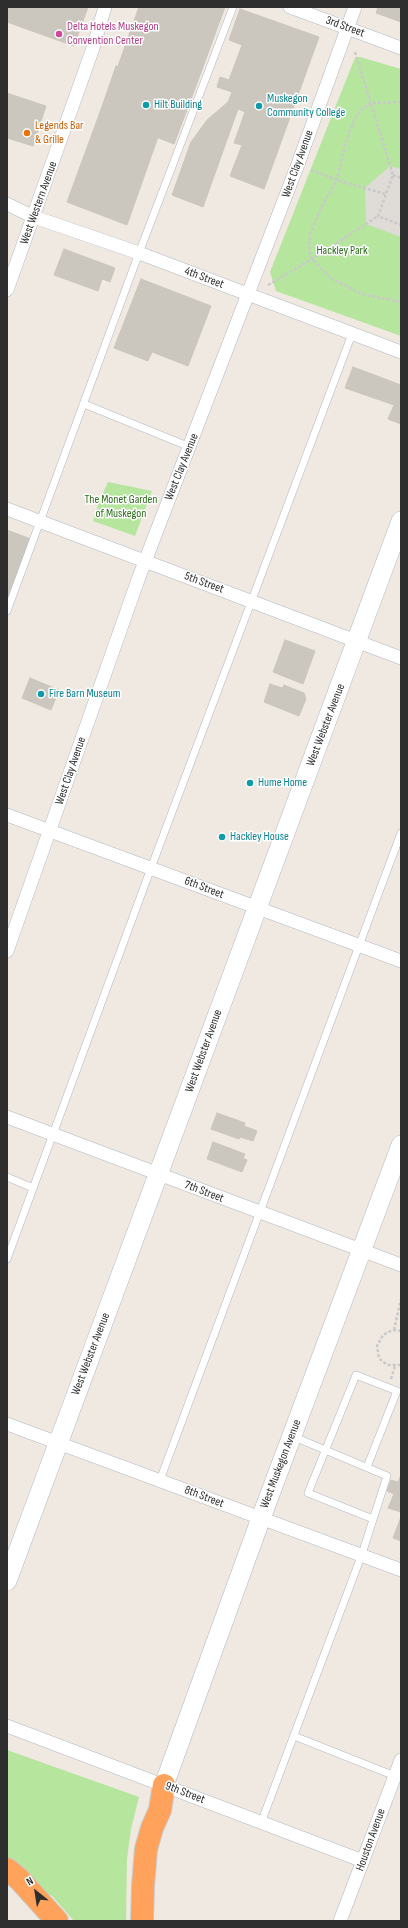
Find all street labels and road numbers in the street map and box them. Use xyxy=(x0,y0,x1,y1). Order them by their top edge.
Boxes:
street label: 3rd Street xyxy=(324,13,366,41)
street label: West Clay Avenue xyxy=(279,128,317,200)
street label: West Western Avenue xyxy=(17,160,61,246)
street label: 4th Street xyxy=(182,264,226,292)
street label: West Clay Avenue xyxy=(162,431,202,503)
street label: 5th Street xyxy=(182,569,226,597)
street label: West Webster Avenue xyxy=(304,682,348,768)
street label: West Clay Avenue xyxy=(53,735,89,807)
street label: 6th Street xyxy=(182,874,226,902)
street label: West Webster Avenue xyxy=(182,1008,226,1094)
street label: 7th Street xyxy=(182,1178,226,1206)
street label: West Webster Avenue xyxy=(69,1311,113,1397)
street label: West Muskegon Avenue xyxy=(257,1418,305,1510)
street label: 8th Street xyxy=(182,1483,226,1511)
street label: 9th Street xyxy=(163,1779,207,1807)
street label: Houston Avenue xyxy=(353,1807,389,1873)

